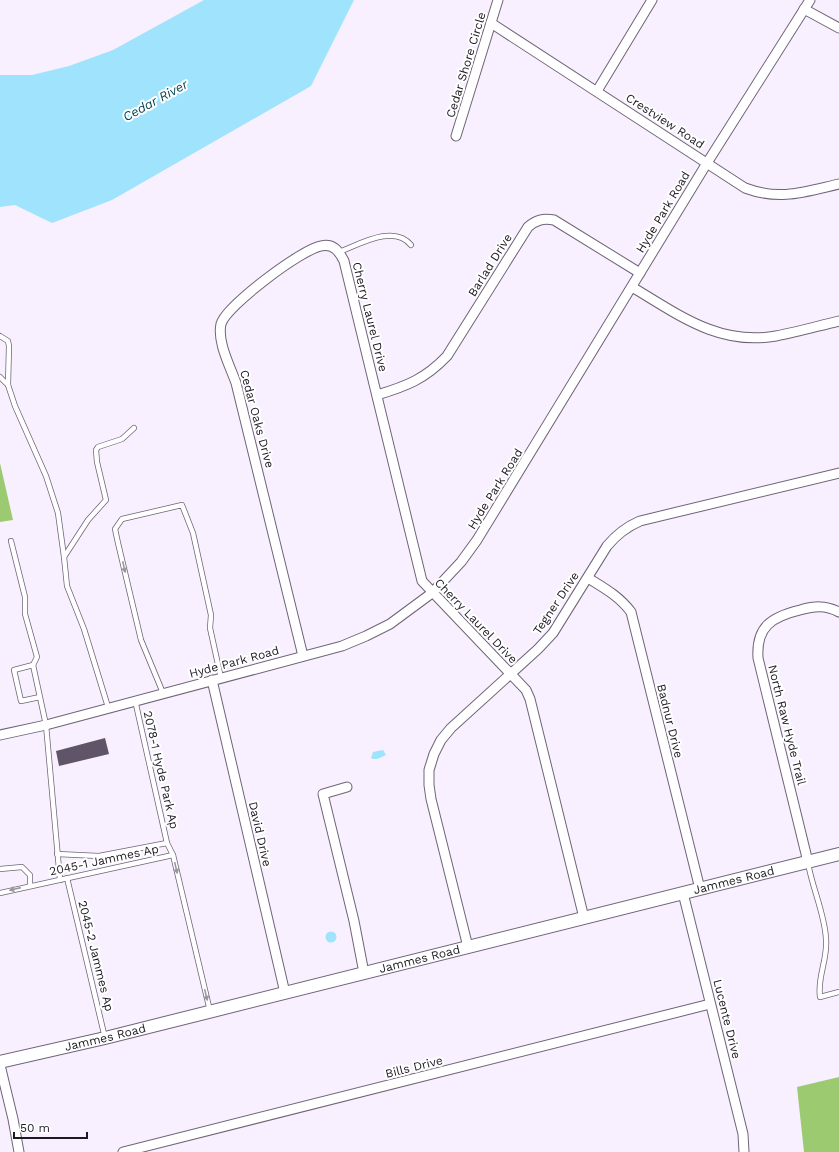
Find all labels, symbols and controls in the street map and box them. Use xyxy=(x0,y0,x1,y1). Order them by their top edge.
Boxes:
street label: Cedar Shore Circle xyxy=(443,10,489,119)
water label: Cedar River xyxy=(120,76,191,124)
street label: Crestview Road xyxy=(623,90,707,152)
street label: Hyde Park Road xyxy=(633,169,693,255)
street label: Barlad Drive xyxy=(465,231,515,299)
street label: Cherry Laurel Drive xyxy=(350,261,390,373)
street label: Cedar Oaks Drive xyxy=(237,368,277,470)
street label: Hyde Park Road xyxy=(465,446,525,532)
one-way arrow xyxy=(121,561,127,574)
street label: Tegner Drive xyxy=(530,569,582,637)
street label: Cherry Laurel Drive xyxy=(432,576,520,666)
street label: Hyde Park Road xyxy=(188,643,280,681)
street label: North Raw Hyde Trail xyxy=(765,663,809,787)
street label: Badnur Drive xyxy=(654,683,686,759)
street label: 2078-1 Hyde Park Ap xyxy=(141,710,181,830)
street label: David Drive xyxy=(246,800,274,868)
street label: 2045-1 Jammes Ap xyxy=(48,842,160,878)
one-way arrow xyxy=(174,862,180,874)
street label: Jammes Road xyxy=(692,863,776,897)
one-way arrow xyxy=(9,887,21,893)
street label: 2045-2 Jammes Ap xyxy=(75,899,117,1013)
street label: Jammes Road xyxy=(378,942,461,976)
street label: Lucente Drive xyxy=(710,978,744,1060)
one-way arrow xyxy=(204,989,210,1001)
street label: Jammes Road xyxy=(63,1021,147,1054)
street label: Bills Drive xyxy=(384,1053,444,1081)
scale bar xyxy=(14,1114,87,1140)
text: 50 m xyxy=(20,1121,50,1135)

